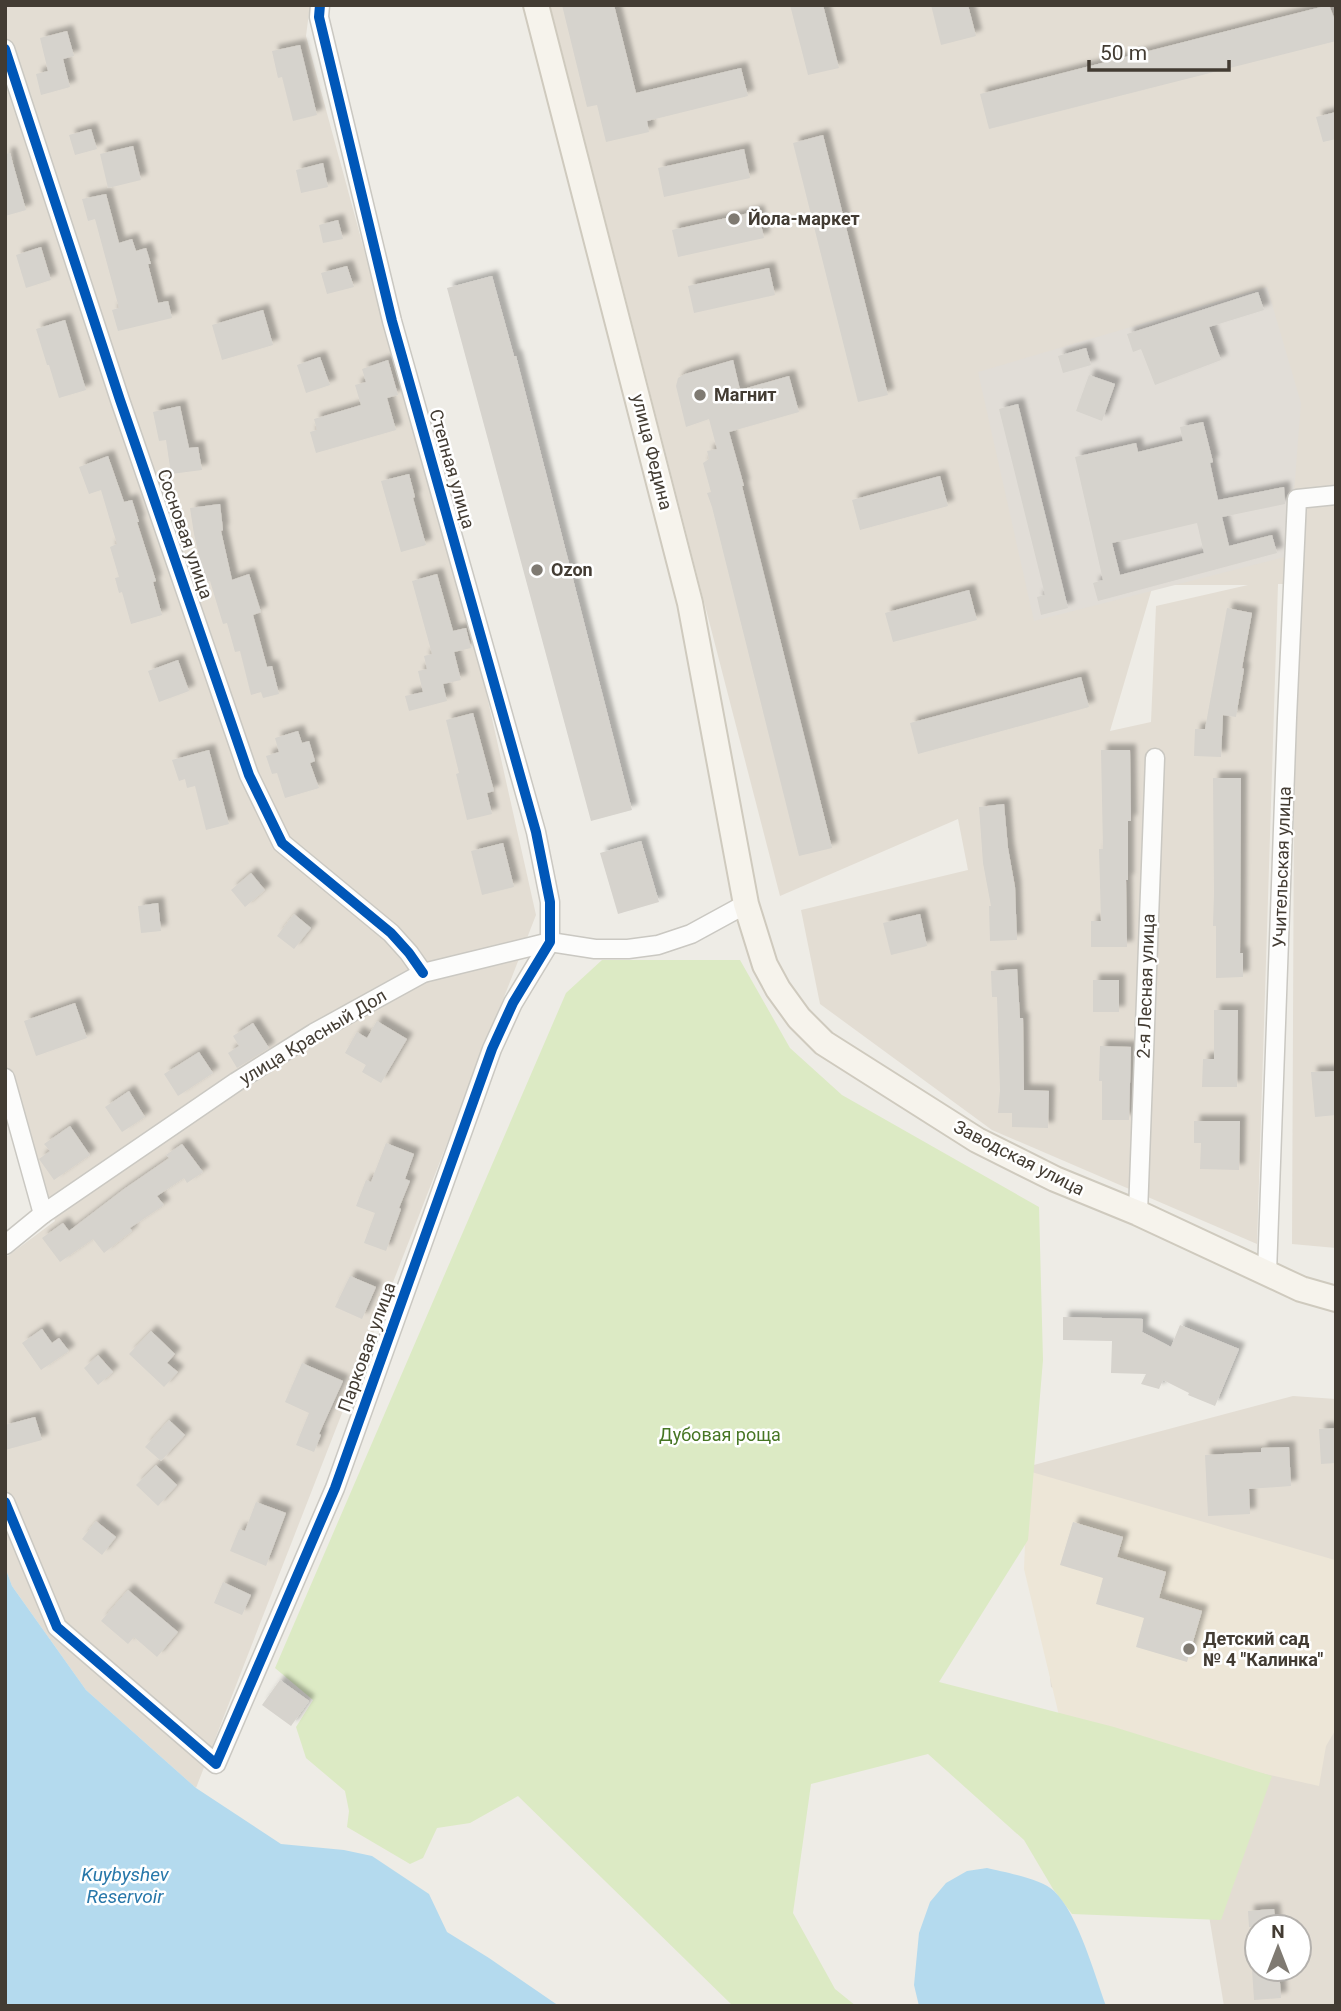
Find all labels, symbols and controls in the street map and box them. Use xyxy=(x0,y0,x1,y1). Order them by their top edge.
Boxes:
scale bar xyxy=(1089,28,1229,72)
text: 50 m xyxy=(1100,41,1147,65)
place label: Йола-маркет xyxy=(748,208,860,229)
marker: Йола-маркет xyxy=(726,211,742,227)
place label: Магнит xyxy=(714,384,777,405)
marker: Магнит xyxy=(692,387,708,403)
street label: улица Федина xyxy=(628,392,677,512)
street label: Степная улица xyxy=(425,407,480,531)
street label: Сосновая улица xyxy=(153,466,218,601)
place label: Ozon xyxy=(551,559,593,580)
marker: Ozon xyxy=(529,562,545,578)
street label: Учительская улица xyxy=(1268,786,1295,948)
street label: 2-я Лесная улица xyxy=(1132,913,1159,1059)
street label: улица Красный Дол xyxy=(235,984,390,1089)
street label: Заводская улица xyxy=(950,1116,1088,1200)
street label: Парковая улица xyxy=(333,1279,400,1415)
park label: Дубовая роща xyxy=(659,1424,781,1445)
place label: Детский сад № 4 "Калинка" xyxy=(1203,1628,1324,1670)
marker: Детский сад № 4 "Калинка" xyxy=(1181,1641,1197,1657)
water label: Kuybyshev Reservoir xyxy=(81,1863,170,1908)
north arrow xyxy=(1243,1913,1313,1983)
text: N xyxy=(1271,1920,1285,1943)

